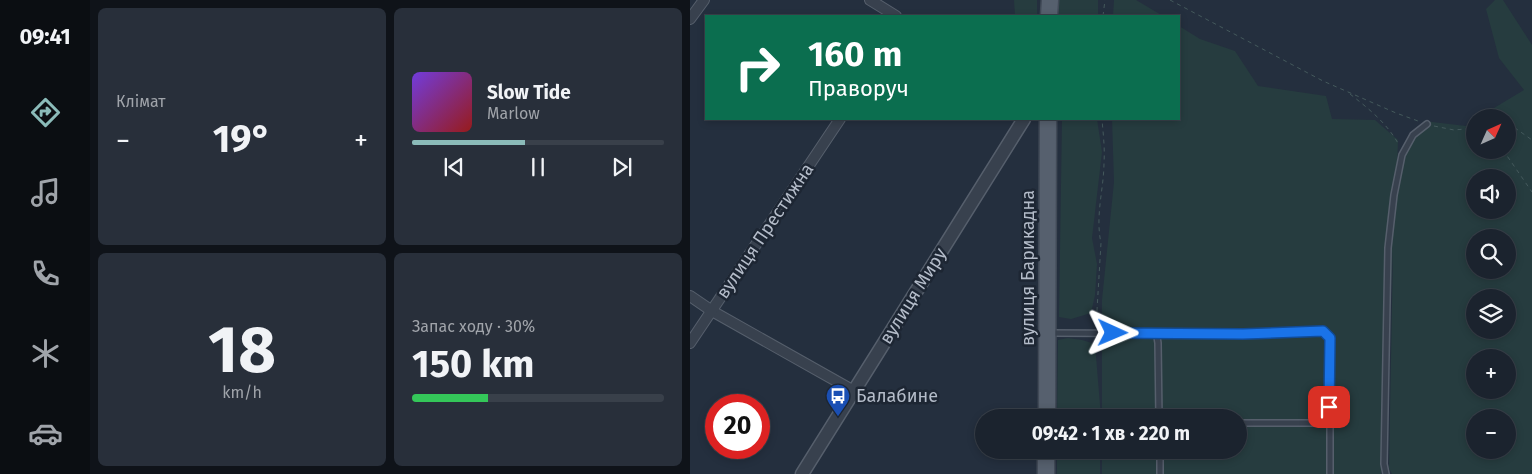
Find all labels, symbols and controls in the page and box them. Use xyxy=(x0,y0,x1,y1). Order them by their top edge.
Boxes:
text: 09:41 xyxy=(19,23,71,50)
text: 160 m xyxy=(808,33,902,75)
icon: right xyxy=(725,35,790,100)
text: Праворуч xyxy=(808,75,909,102)
text: Slow Tide xyxy=(487,81,571,104)
text: Клімат xyxy=(116,92,166,111)
icon: directions xyxy=(28,95,63,130)
text: Marlow xyxy=(487,104,540,123)
north arrow xyxy=(1466,109,1516,159)
map controls xyxy=(1466,109,1516,459)
text: 19° xyxy=(213,116,271,162)
text: − xyxy=(116,124,130,157)
text: + xyxy=(354,124,368,157)
icon: previous xyxy=(440,153,468,181)
icon: pause xyxy=(524,153,552,181)
icon: next xyxy=(608,153,636,181)
street label: вулиця Престижна xyxy=(712,159,818,303)
button: sound xyxy=(1466,169,1516,219)
icon: music xyxy=(28,175,63,210)
street label: вулиця Барикадна xyxy=(1017,190,1039,346)
button: search xyxy=(1466,229,1516,279)
street label: вулиця Миру xyxy=(875,244,951,348)
icon: phone xyxy=(28,256,63,291)
button: layers xyxy=(1466,289,1516,339)
position arrow xyxy=(1086,306,1138,358)
text: 18 xyxy=(208,311,276,389)
text: Запас ходу · 30% xyxy=(412,317,535,336)
icon: climate xyxy=(28,336,63,371)
text: 150 km xyxy=(412,341,534,387)
button: + xyxy=(1466,349,1516,399)
text: km/h xyxy=(222,383,262,402)
bus stop icon: Балабине xyxy=(825,383,851,417)
place label: Балабине xyxy=(856,385,938,407)
pin xyxy=(1308,386,1350,428)
icon: arrive xyxy=(1315,393,1343,421)
speed limit sign: 20 xyxy=(705,394,770,459)
button: − xyxy=(1466,409,1516,459)
icon: car xyxy=(28,416,63,451)
text: 09:42 · 1 хв · 220 m xyxy=(1032,422,1190,445)

